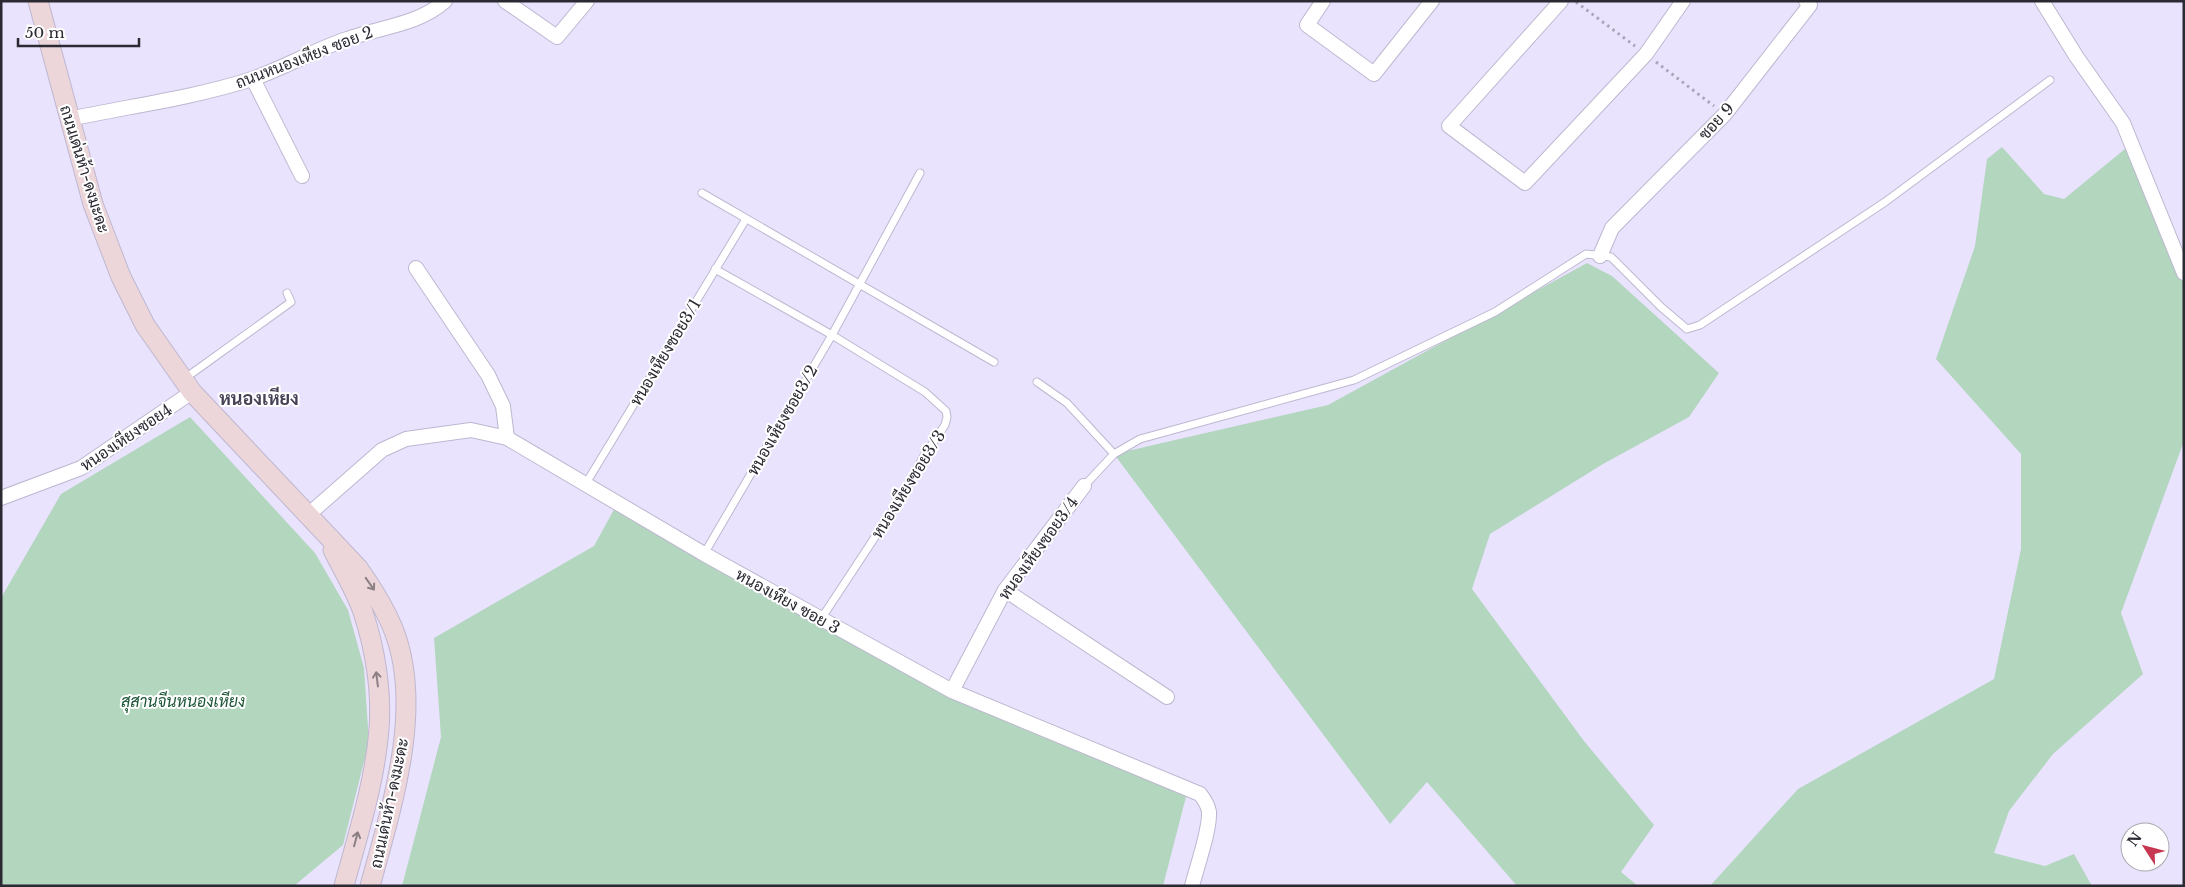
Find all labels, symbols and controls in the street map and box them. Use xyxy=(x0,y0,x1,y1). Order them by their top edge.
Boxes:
scale bar xyxy=(18,15,139,47)
street label: ถนนหนองเหียง ซอย 2 xyxy=(232,21,376,92)
text: 50 m xyxy=(25,23,65,42)
street label: ซอย 9 xyxy=(1694,98,1738,144)
street label: ถนนเด่นห้า-ดงมะดะ xyxy=(56,103,114,235)
street label: หนองเหียงซอย3/1 xyxy=(624,294,705,409)
street label: หนองเหียงซอย3/2 xyxy=(741,361,822,479)
district label: หนองเหียง xyxy=(219,386,299,410)
street label: หนองเหียงซอย4 xyxy=(76,398,176,475)
street label: หนองเหียงซอย3/3 xyxy=(866,426,949,542)
street label: หนองเหียงซอย3/4 xyxy=(993,492,1082,604)
street label: หนองเหียง ซอย 3 xyxy=(732,563,844,638)
one-way arrow xyxy=(365,577,375,591)
one-way arrow xyxy=(372,671,382,687)
park label: สุสานจีนหนองเหียง xyxy=(121,690,245,713)
street label: ถนนเด่นห้า-ดงมะดะ xyxy=(365,736,413,870)
north arrow xyxy=(2120,822,2170,872)
text: N xyxy=(2123,829,2146,850)
one-way arrow xyxy=(352,831,362,847)

